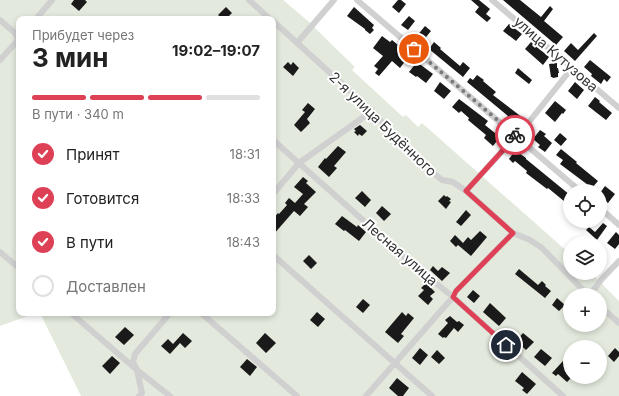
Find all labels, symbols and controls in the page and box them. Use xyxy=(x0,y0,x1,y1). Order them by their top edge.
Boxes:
street label: улица Кутузова xyxy=(511,12,602,95)
text: Прибудет через xyxy=(32,27,134,43)
pin xyxy=(397,32,431,66)
icon: bag xyxy=(403,38,425,60)
text: 19:02–19:07 xyxy=(172,41,260,60)
text: 3 мин xyxy=(32,42,108,73)
street label: 2-я улица Будённого xyxy=(326,68,441,179)
text: В пути · 340 m xyxy=(32,106,124,122)
courier xyxy=(495,115,535,155)
icon: bike xyxy=(504,124,526,146)
icon: check xyxy=(32,143,54,165)
text: Принят xyxy=(66,145,119,164)
text: 18:31 xyxy=(230,146,260,162)
map controls xyxy=(563,184,607,384)
button: locate xyxy=(563,184,607,228)
icon: check xyxy=(32,187,54,209)
text: Готовится xyxy=(66,189,139,208)
text: 18:33 xyxy=(227,190,260,206)
street label: Лесная улица xyxy=(359,214,441,289)
icon: check xyxy=(32,231,54,253)
text: В пути xyxy=(66,233,113,252)
text: 18:43 xyxy=(226,234,260,250)
button: layers xyxy=(563,236,607,280)
text: Доставлен xyxy=(66,277,146,296)
button: + xyxy=(563,288,607,332)
pin xyxy=(489,328,523,362)
icon: home xyxy=(495,334,517,356)
button: − xyxy=(563,340,607,384)

